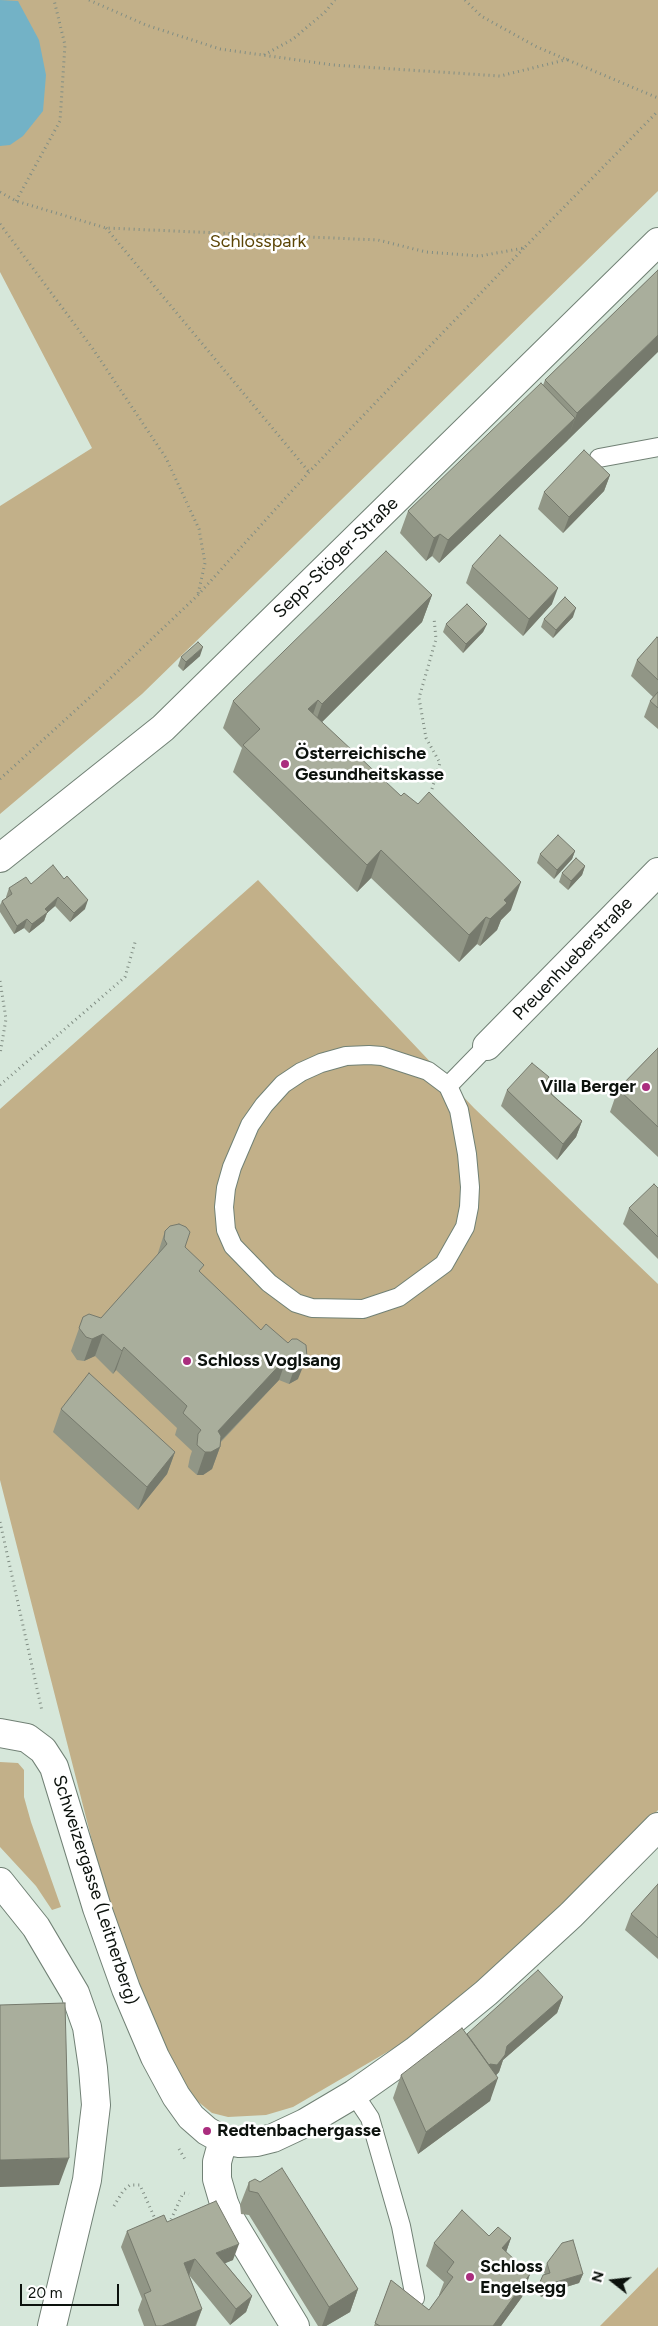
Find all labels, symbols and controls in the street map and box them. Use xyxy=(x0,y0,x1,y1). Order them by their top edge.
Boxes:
park label: Schlosspark xyxy=(210,231,306,253)
street label: Sepp-Stöger-Straße xyxy=(269,493,403,623)
place label: Österreichische Gesundheitskasse xyxy=(295,743,444,786)
marker: Österreichische Gesundheitskasse xyxy=(279,758,291,770)
street label: Preuenhueberstraße xyxy=(509,893,637,1025)
place label: Villa Berger xyxy=(540,1076,636,1098)
marker: Villa Berger xyxy=(640,1081,652,1093)
place label: Schloss Voglsang xyxy=(197,1350,341,1372)
marker: Schloss Voglsang xyxy=(181,1355,193,1367)
street label: Schweizergasse (Leitnerberg) xyxy=(48,1773,142,2007)
place label: Redtenbachergasse xyxy=(217,2120,381,2142)
marker: Redtenbachergasse xyxy=(201,2125,213,2137)
place label: Schloss Engelsegg xyxy=(480,2256,566,2298)
north arrow xyxy=(588,2256,638,2306)
text: N xyxy=(588,2269,608,2284)
marker: Schloss Engelsegg xyxy=(464,2271,476,2283)
scale bar xyxy=(22,2274,121,2306)
text: 20 m xyxy=(28,2284,62,2302)

